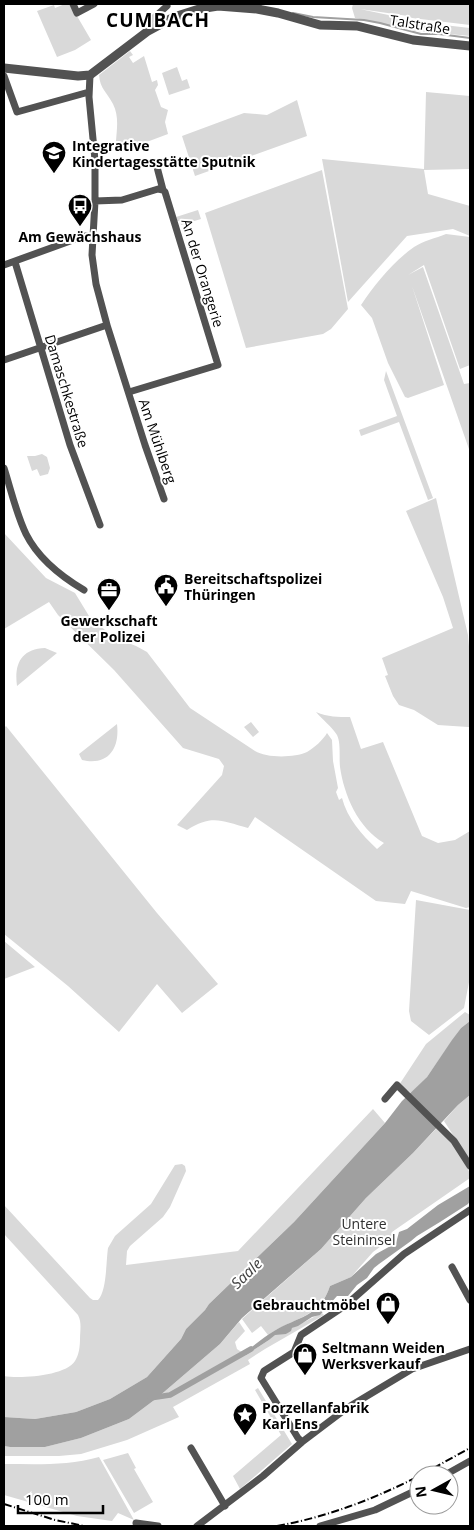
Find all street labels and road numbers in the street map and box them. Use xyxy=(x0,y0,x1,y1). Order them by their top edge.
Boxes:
street label: Talstraße xyxy=(389,10,452,38)
street label: An der Orangerie xyxy=(177,216,229,330)
street label: Damaschkestraße xyxy=(41,332,93,450)
street label: Am Mühlberg xyxy=(135,396,182,486)

